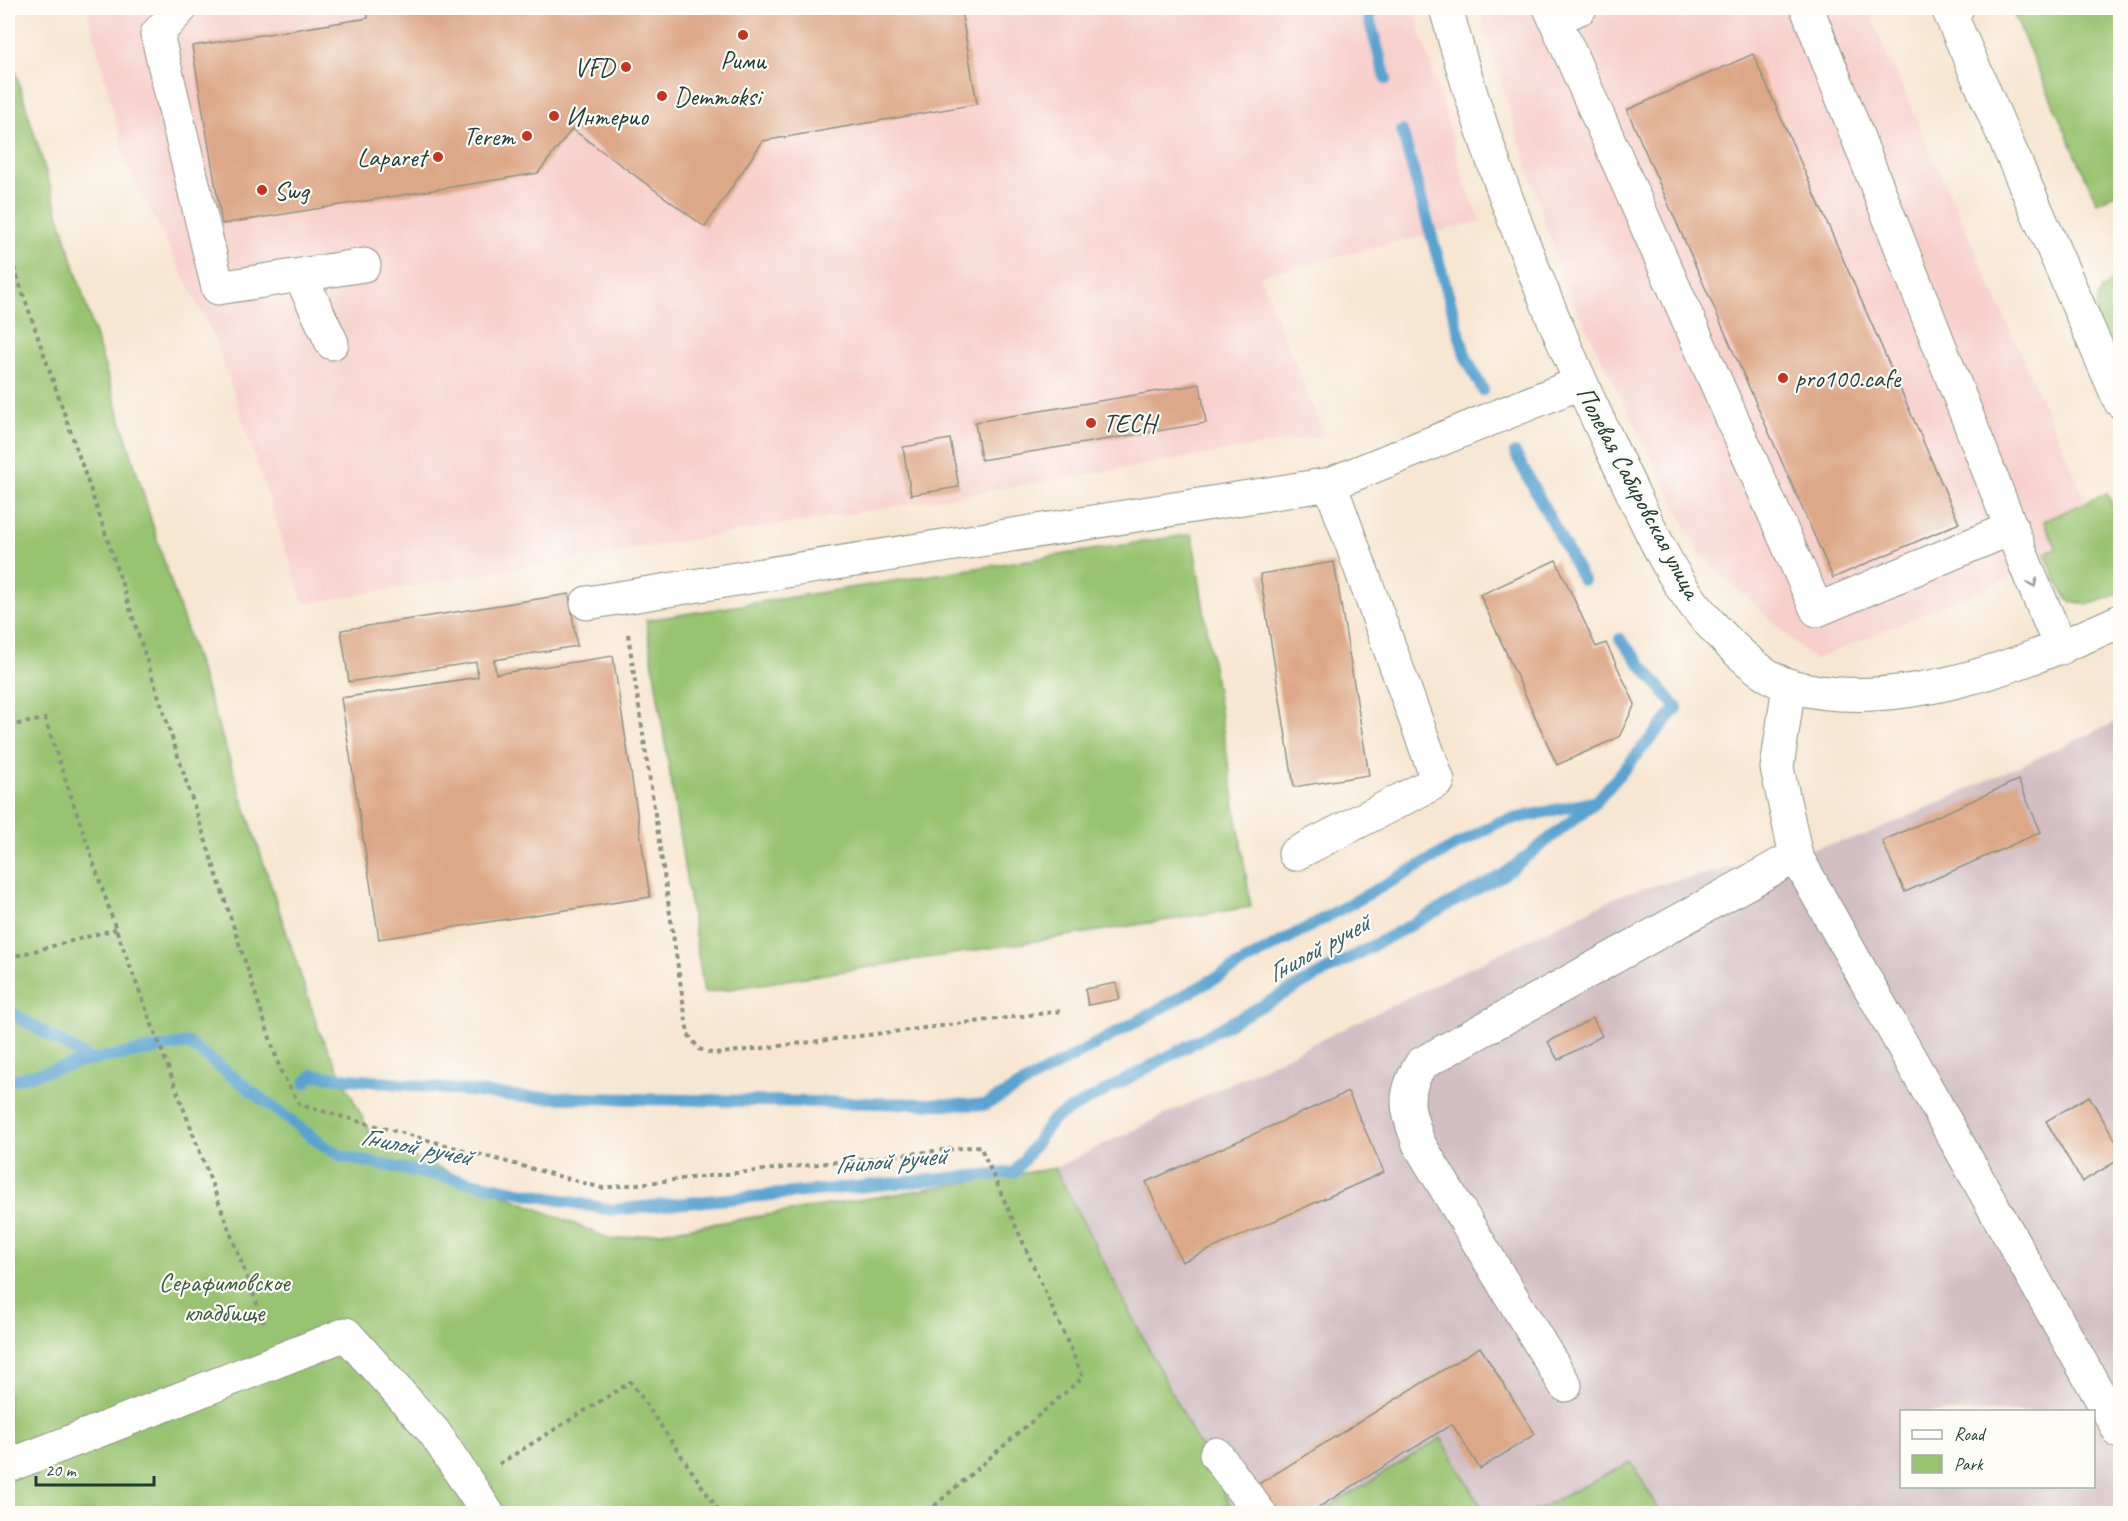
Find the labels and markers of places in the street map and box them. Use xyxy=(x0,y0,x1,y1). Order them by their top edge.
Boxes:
marker: Рими xyxy=(736,28,750,42)
place label: Рими xyxy=(720,44,767,77)
place label: VFD xyxy=(574,51,617,84)
marker: VFD xyxy=(619,60,633,74)
place label: Demmoksi xyxy=(674,80,764,113)
marker: Demmoksi xyxy=(655,89,669,103)
place label: Интерио xyxy=(566,100,650,133)
marker: Интерио xyxy=(547,109,561,123)
place label: Terem xyxy=(463,120,517,153)
marker: Terem xyxy=(520,129,534,143)
place label: Laparet xyxy=(357,141,429,174)
marker: Laparet xyxy=(431,150,445,164)
place label: Swg xyxy=(274,174,310,207)
marker: Swg xyxy=(255,183,269,197)
place label: pro100.cafe xyxy=(1795,362,1902,395)
marker: pro100.cafe xyxy=(1776,371,1790,385)
place label: TECH xyxy=(1103,407,1160,440)
marker: TECH xyxy=(1084,416,1098,430)

